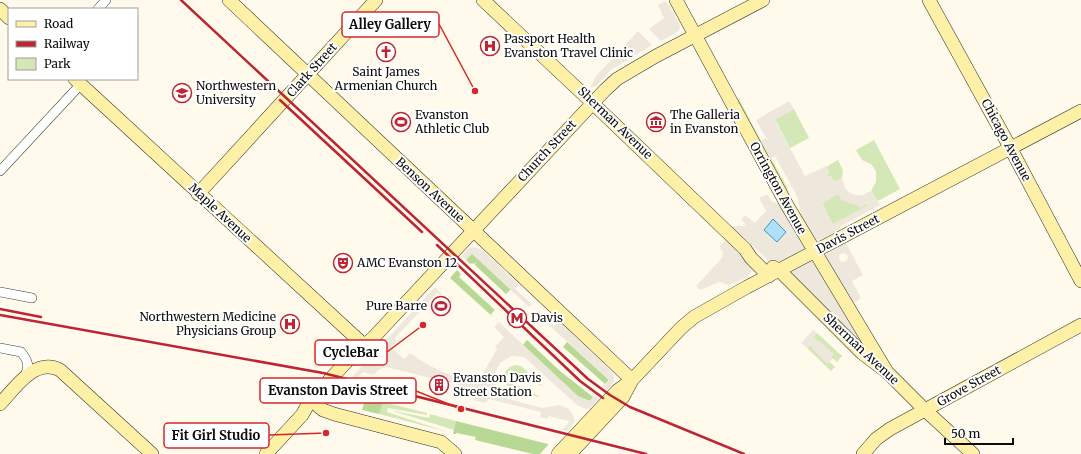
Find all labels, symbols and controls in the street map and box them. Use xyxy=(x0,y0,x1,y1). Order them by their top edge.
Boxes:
legend xyxy=(8,8,138,80)
callout: Alley Gallery xyxy=(342,12,439,37)
text: Road xyxy=(44,16,73,31)
text: Alley Gallery xyxy=(348,16,431,33)
place label: Passport Health Evanston Travel Clinic xyxy=(504,31,633,60)
hospital icon: Passport Health Evanston Travel Clinic xyxy=(479,35,501,57)
text: Railway xyxy=(44,36,90,51)
street label: Clark Street xyxy=(283,39,340,100)
church icon: Saint James Armenian Church xyxy=(375,41,397,63)
text: Park xyxy=(44,56,71,71)
place label: Saint James Armenian Church xyxy=(334,64,437,93)
place label: Northwestern University xyxy=(196,78,276,107)
school or university icon: Northwestern University xyxy=(171,82,193,104)
street label: Sherman Avenue xyxy=(575,83,656,162)
street label: Chicago Avenue xyxy=(978,96,1034,184)
place label: Evanston Athletic Club xyxy=(414,107,489,136)
place label: The Galleria in Evanston xyxy=(670,107,741,136)
sports icon: Evanston Athletic Club xyxy=(390,111,412,133)
museum icon: The Galleria in Evanston xyxy=(645,111,667,133)
street label: Church Street xyxy=(514,116,579,185)
street label: Orrington Avenue xyxy=(747,139,810,236)
street label: Benson Avenue xyxy=(393,154,468,225)
street label: Maple Avenue xyxy=(186,180,255,246)
street label: Davis Street xyxy=(814,211,882,256)
theatre icon: AMC Evanston 12 xyxy=(332,252,354,274)
place label: AMC Evanston 12 xyxy=(356,255,457,270)
sports icon: Pure Barre xyxy=(430,295,452,317)
place label: Pure Barre xyxy=(366,298,427,313)
metro station icon: Davis xyxy=(506,307,528,329)
place label: Northwestern Medicine Physicians Group xyxy=(139,309,276,338)
place label: Davis xyxy=(531,310,563,325)
street label: Sherman Avenue xyxy=(820,310,902,387)
hospital icon: Northwestern Medicine Physicians Group xyxy=(279,313,301,335)
callout: CycleBar xyxy=(315,340,387,365)
text: CycleBar xyxy=(323,344,379,361)
street label: Grove Street xyxy=(934,362,1004,409)
place label: Evanston Davis Street Station xyxy=(453,370,542,399)
building icon: Evanston Davis Street Station xyxy=(428,374,450,396)
callout: Evanston Davis Street xyxy=(260,378,416,403)
text: Evanston Davis Street xyxy=(268,382,409,399)
scale bar xyxy=(945,420,1013,446)
callout: Fit Girl Studio xyxy=(164,423,269,448)
text: 50 m xyxy=(951,426,980,441)
text: Fit Girl Studio xyxy=(172,427,261,444)

